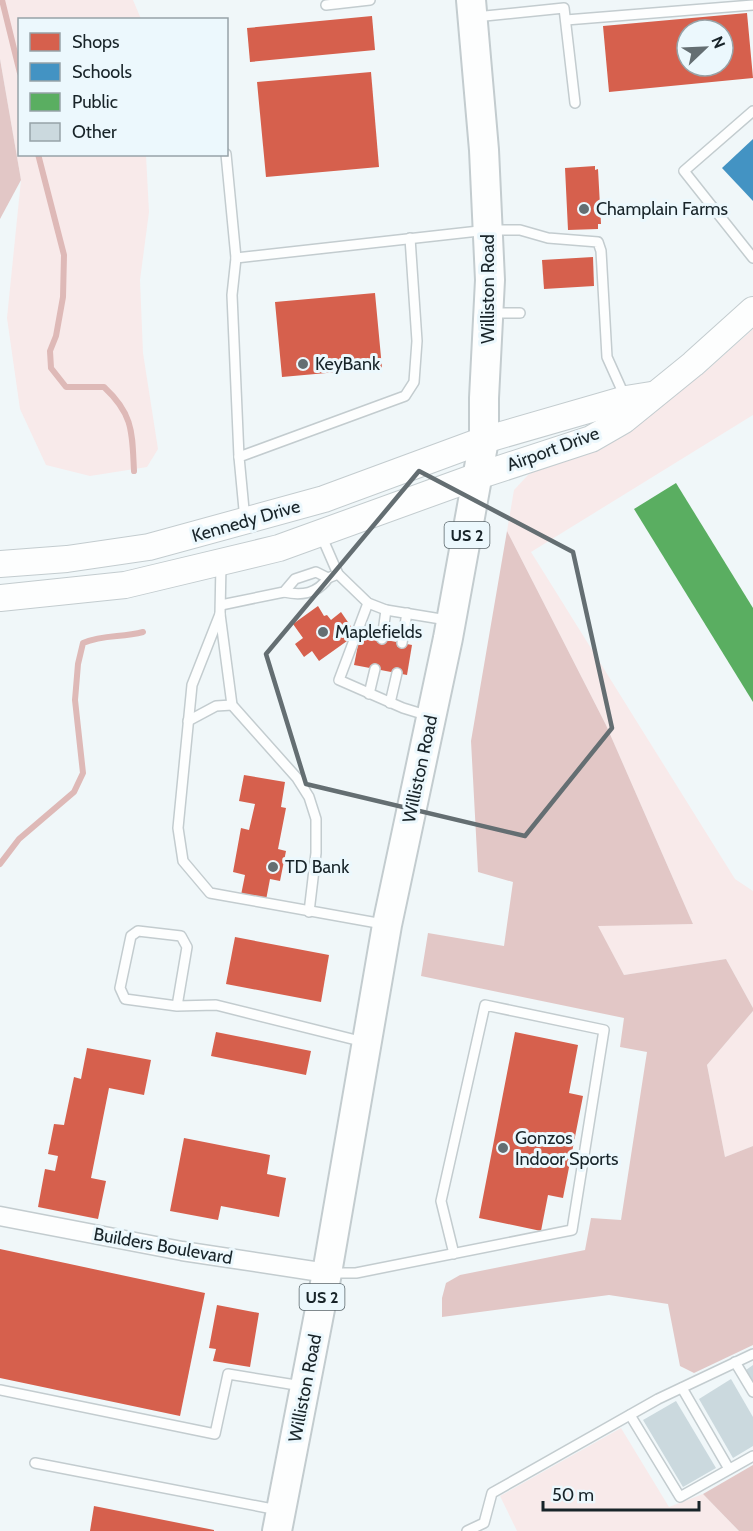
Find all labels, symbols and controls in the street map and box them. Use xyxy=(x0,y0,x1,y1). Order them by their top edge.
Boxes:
legend xyxy=(18,18,228,156)
north arrow xyxy=(675,18,735,78)
text: Shops xyxy=(72,31,120,53)
text: N xyxy=(707,33,729,51)
text: Schools xyxy=(72,61,132,83)
text: Public xyxy=(72,91,118,113)
text: Other xyxy=(72,121,117,143)
place label: Champlain Farms xyxy=(596,198,728,220)
marker: Champlain Farms xyxy=(577,202,591,216)
street label: Williston Road xyxy=(477,234,499,344)
place label: KeyBank xyxy=(315,353,381,375)
marker: KeyBank xyxy=(296,357,310,371)
street label: Airport Drive xyxy=(504,422,602,476)
street label: Kennedy Drive xyxy=(189,495,303,547)
road number: US 2 xyxy=(444,522,490,548)
place label: Maplefields xyxy=(335,621,422,643)
marker: Maplefields xyxy=(316,625,330,639)
street label: Williston Road xyxy=(398,713,442,825)
place label: TD Bank xyxy=(285,856,350,878)
marker: TD Bank xyxy=(266,860,280,874)
place label: Gonzos Indoor Sports xyxy=(515,1127,619,1170)
marker: Gonzos Indoor Sports xyxy=(496,1141,510,1155)
street label: Builders Boulevard xyxy=(92,1223,234,1269)
road number: US 2 xyxy=(300,1284,344,1310)
street label: Williston Road xyxy=(284,1332,326,1444)
scale bar xyxy=(543,1474,699,1512)
text: 50 m xyxy=(552,1484,594,1506)

